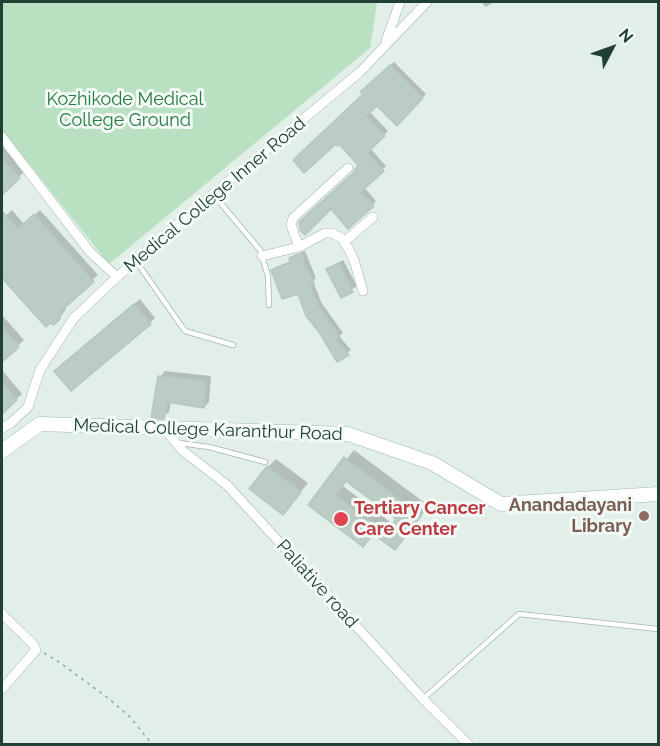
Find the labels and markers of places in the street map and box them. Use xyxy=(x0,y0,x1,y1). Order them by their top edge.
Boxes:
place label: Anandadayani Library xyxy=(509,495,632,538)
place label: Tertiary Cancer Care Center xyxy=(354,498,485,540)
marker: Anandadayani Library xyxy=(637,509,651,523)
marker: Tertiary Cancer Care Center xyxy=(332,510,350,528)

